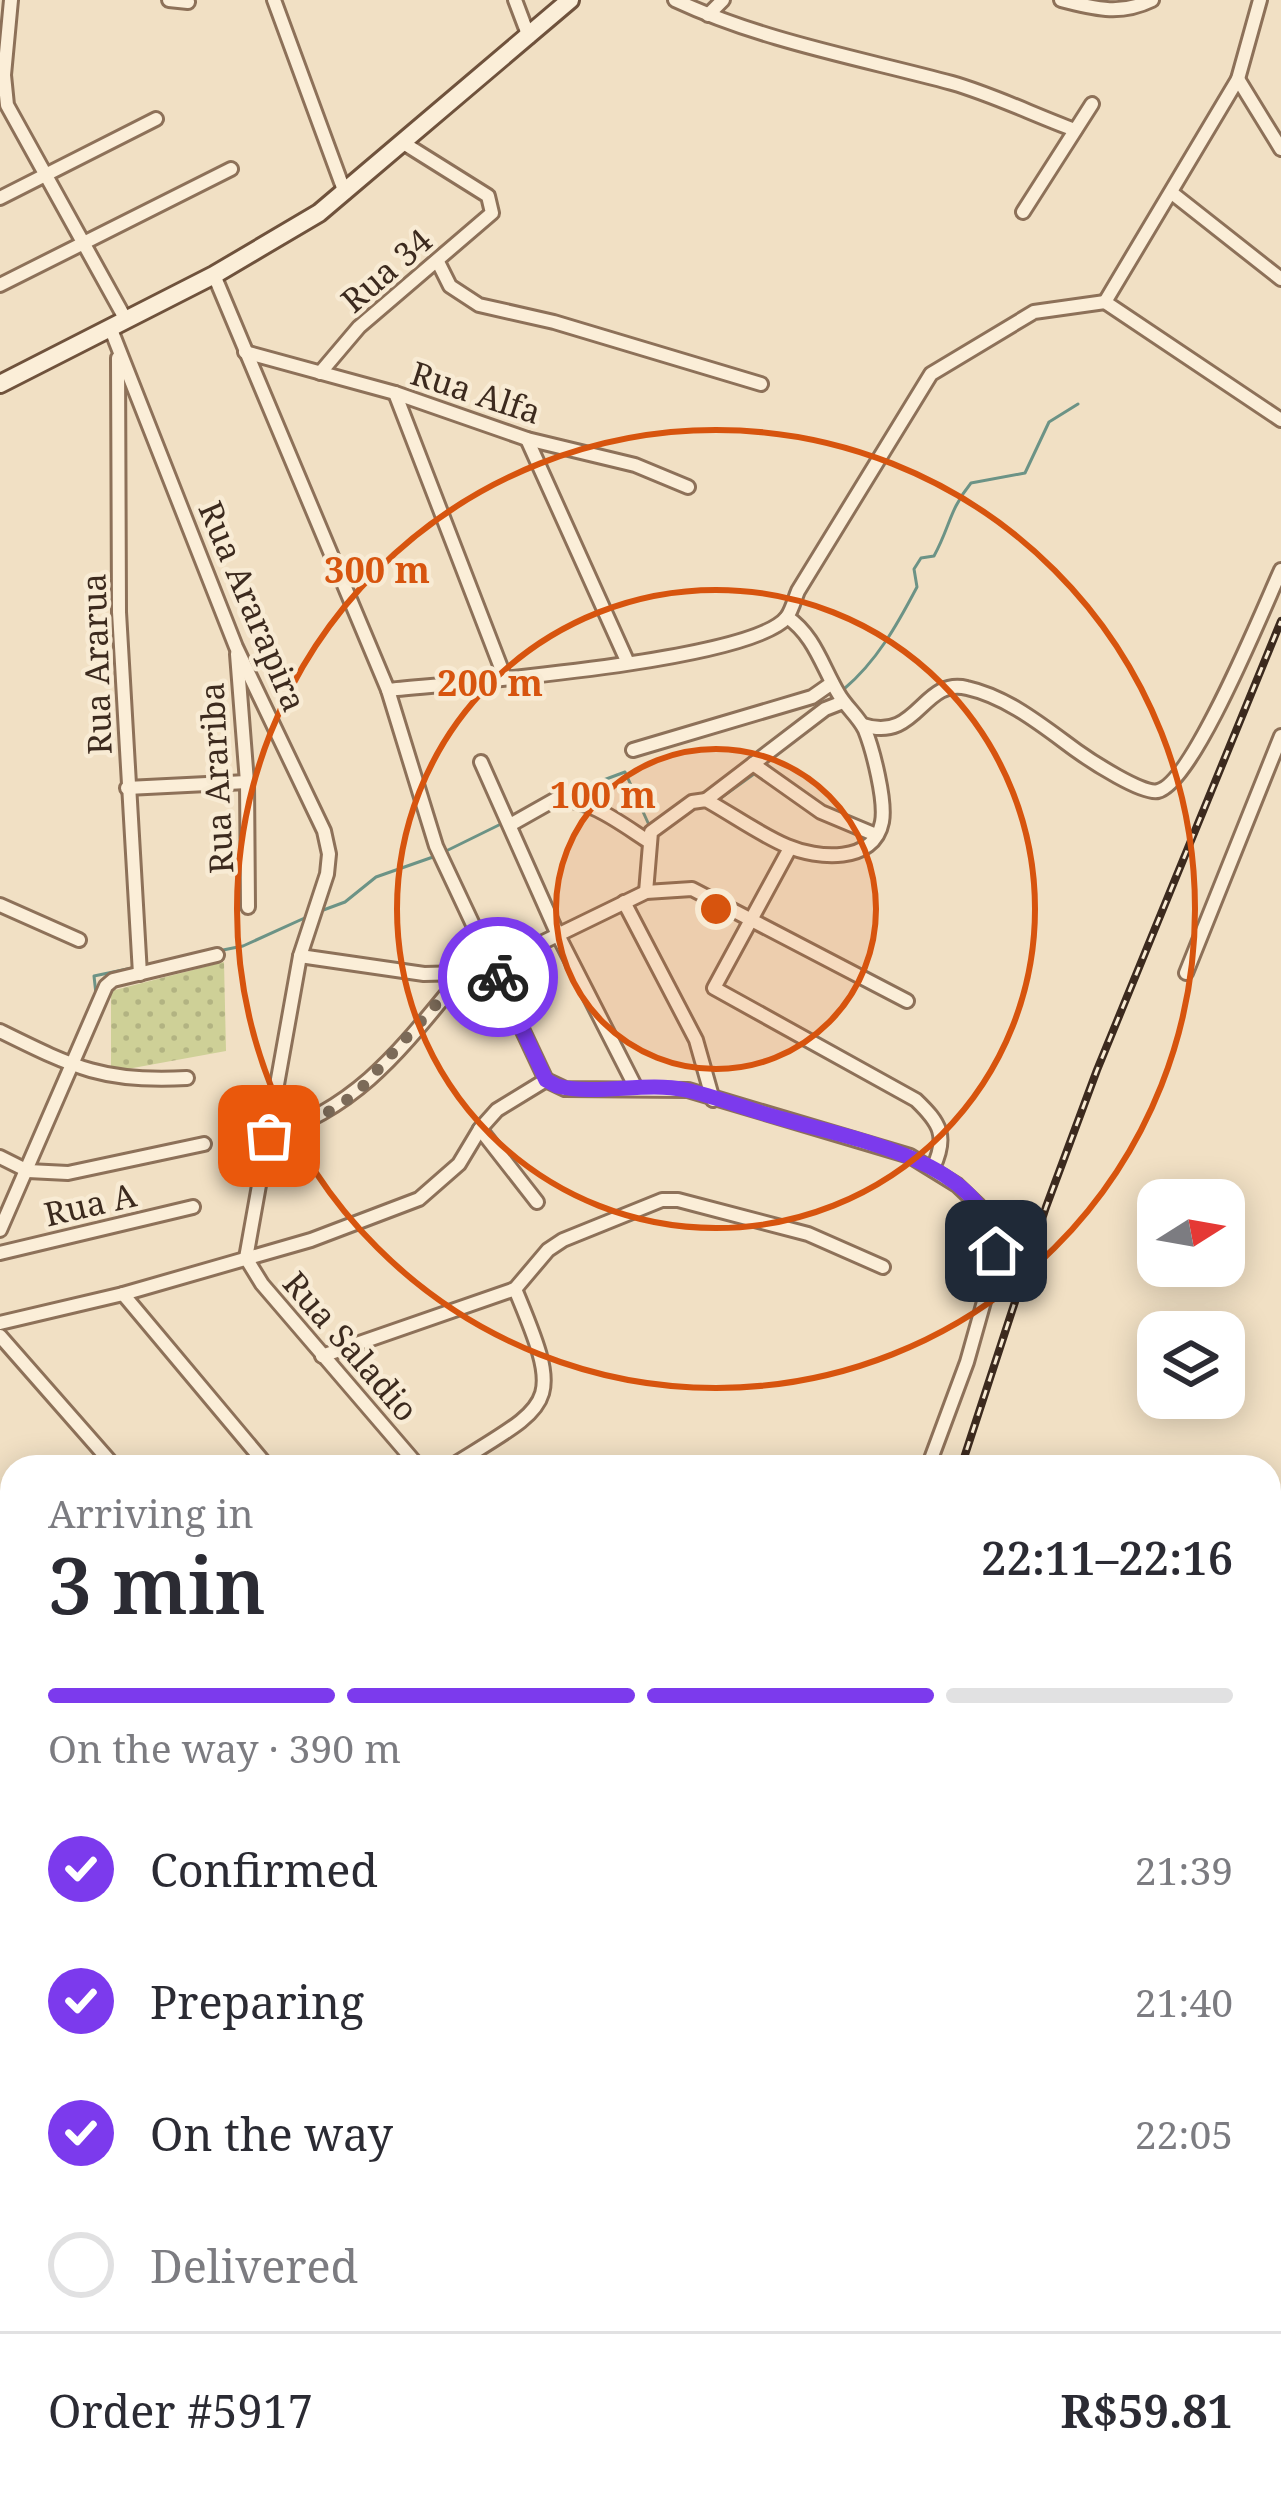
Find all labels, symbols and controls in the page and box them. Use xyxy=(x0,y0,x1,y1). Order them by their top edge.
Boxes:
street label: Rua 34 xyxy=(331,218,441,322)
street label: Rua Alfa xyxy=(405,350,547,434)
street label: Rua Ararapira xyxy=(188,494,318,718)
text: 300 m xyxy=(324,545,430,594)
street label: Rua Ararua xyxy=(70,572,122,756)
text: 200 m xyxy=(437,658,543,707)
street label: Rua Arariba xyxy=(189,681,243,875)
text: 100 m xyxy=(550,770,656,819)
centre of rings xyxy=(695,888,737,930)
courier xyxy=(438,917,558,1037)
icon: bike xyxy=(465,944,531,1010)
pin xyxy=(218,1085,320,1187)
icon: bag xyxy=(236,1103,302,1169)
street label: Rua A xyxy=(40,1171,141,1236)
north arrow xyxy=(1137,1179,1245,1287)
map controls xyxy=(1137,1179,1245,1419)
pin xyxy=(945,1200,1047,1302)
icon: home xyxy=(963,1218,1029,1284)
street label: Rua Saladio xyxy=(273,1261,429,1431)
button: layers xyxy=(1137,1311,1245,1419)
text: Arriving in xyxy=(48,1486,254,1539)
text: 22:11–22:16 xyxy=(981,1527,1233,1588)
text: 3 min xyxy=(48,1531,266,1637)
text: On the way · 390 m xyxy=(48,1721,401,1774)
icon: check xyxy=(48,1836,114,1902)
text: Confirmed xyxy=(150,1839,378,1900)
text: 21:39 xyxy=(1135,1843,1233,1896)
icon: check xyxy=(48,1968,114,2034)
text: Preparing xyxy=(150,1971,364,2032)
text: 21:40 xyxy=(1135,1975,1233,2028)
icon: check xyxy=(48,2100,114,2166)
text: On the way xyxy=(150,2103,393,2164)
text: 22:05 xyxy=(1135,2107,1233,2160)
text: Delivered xyxy=(150,2235,358,2296)
text: Order #5917 xyxy=(48,2380,313,2441)
text: R$59.81 xyxy=(1061,2380,1233,2441)

